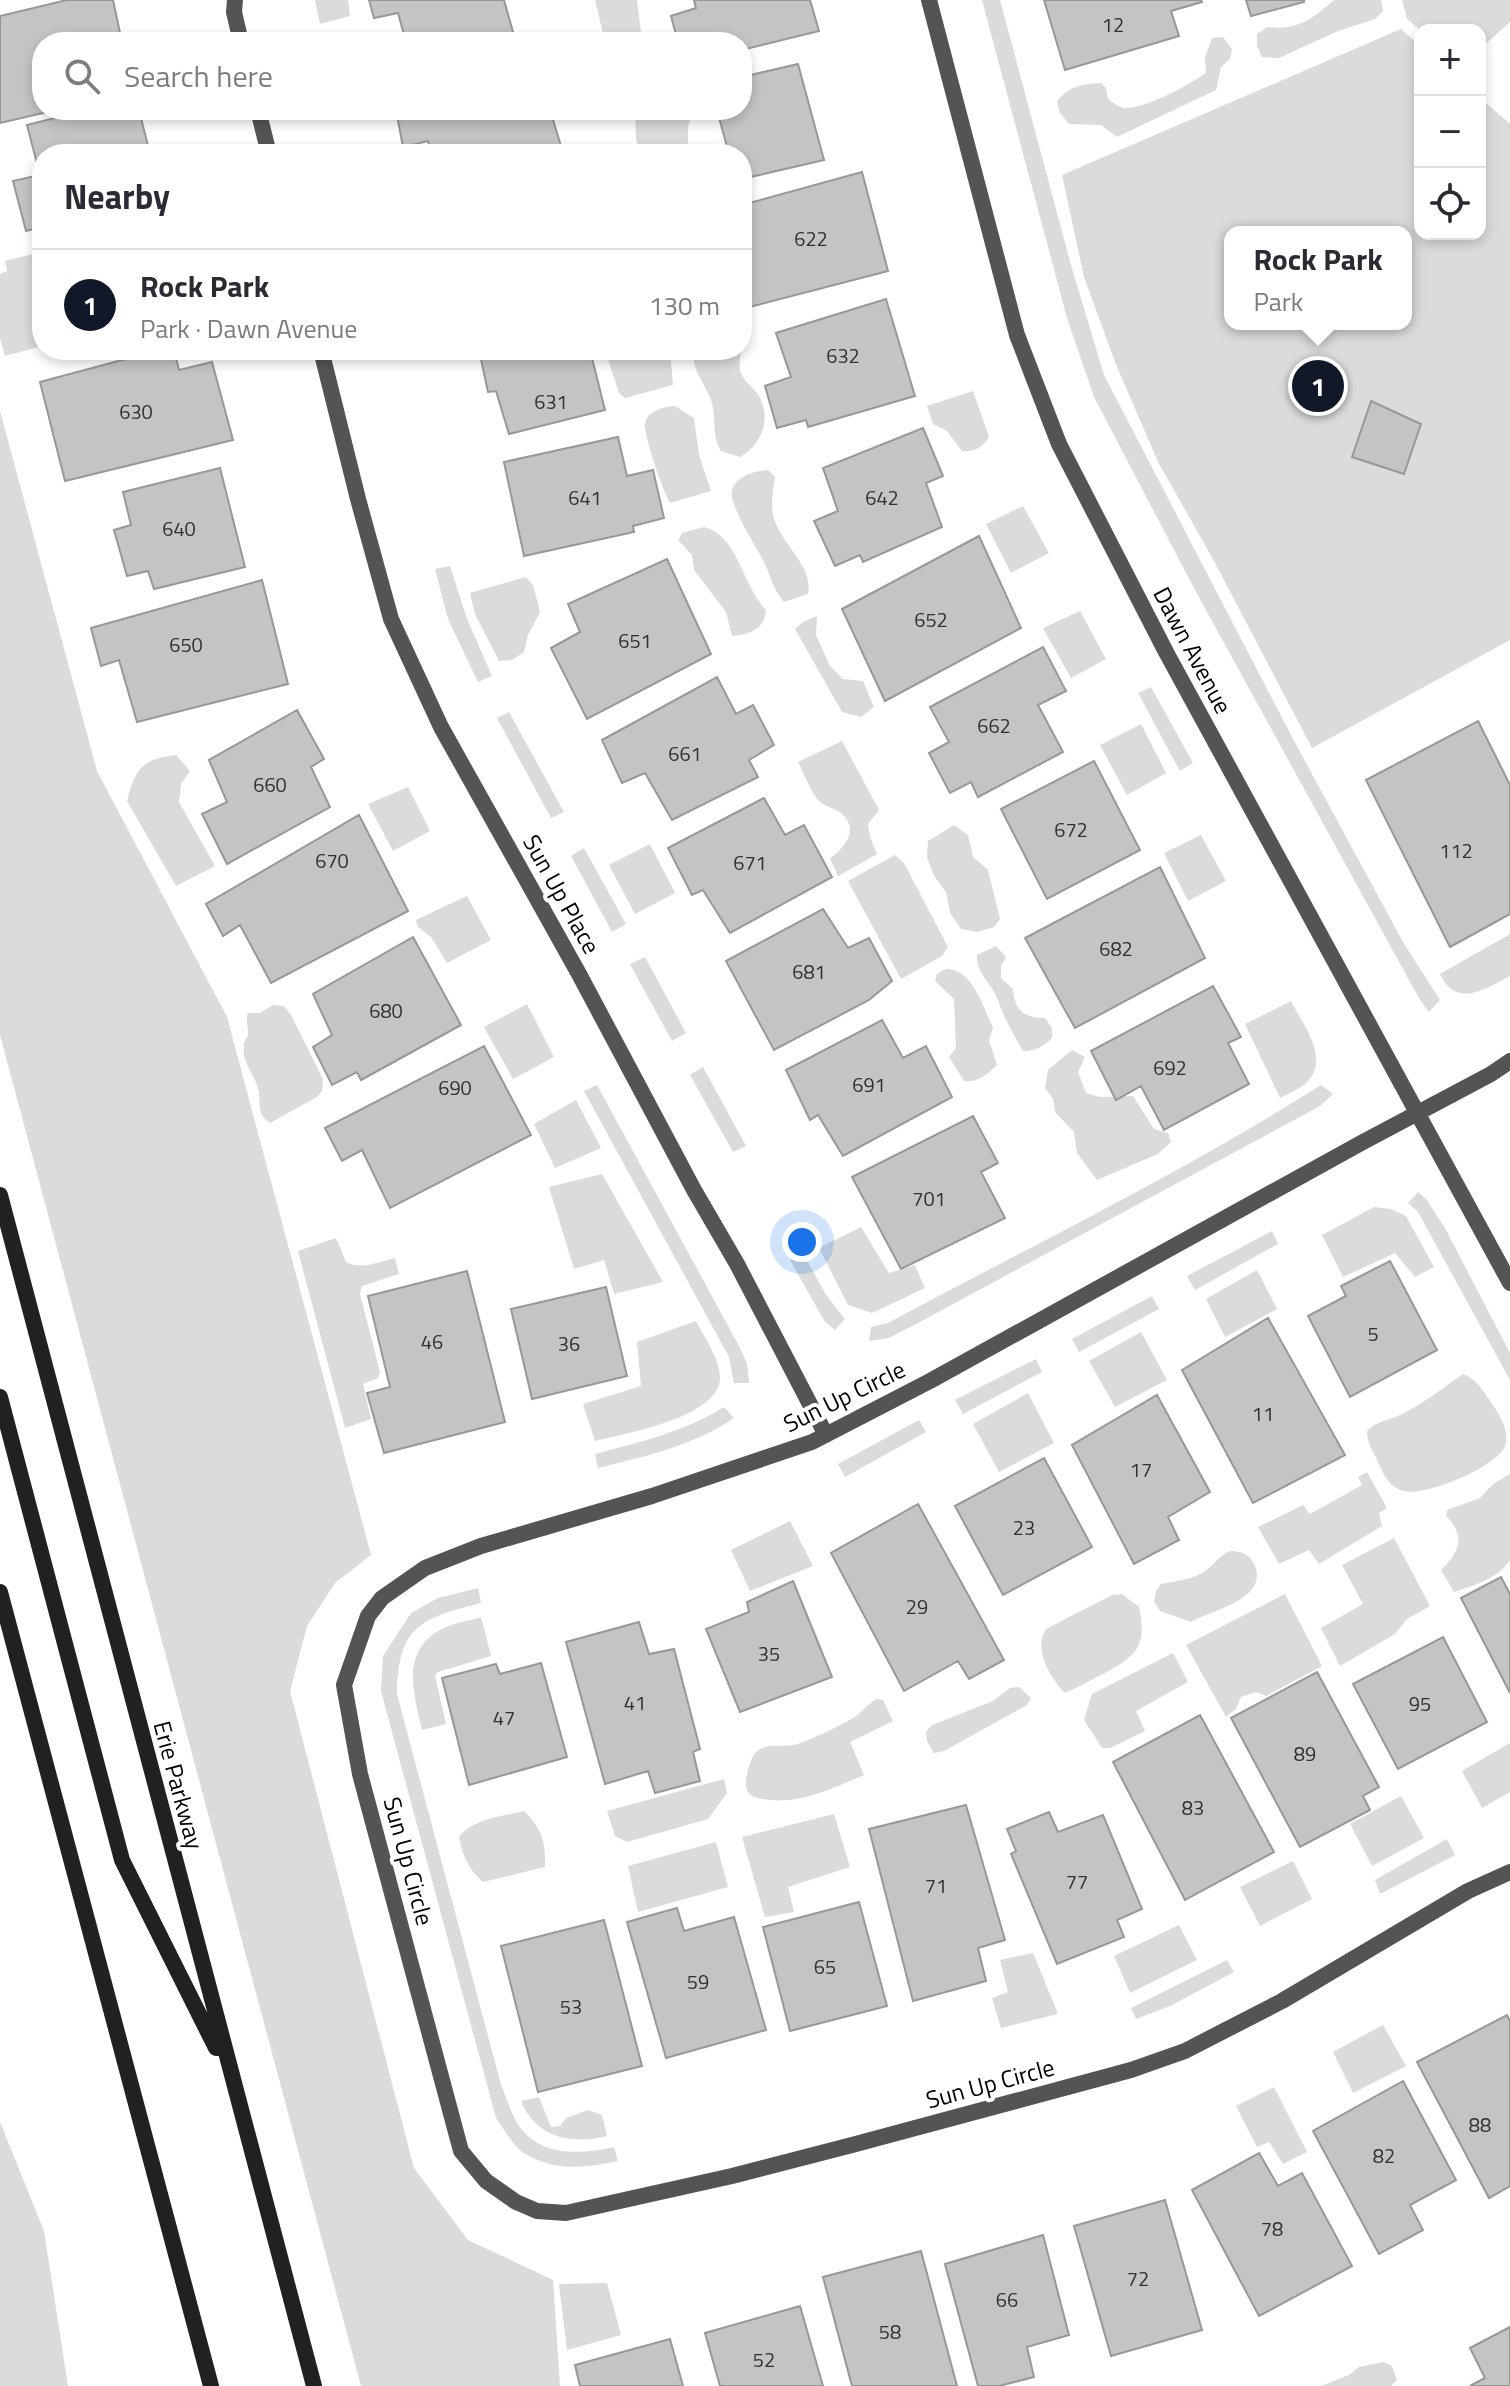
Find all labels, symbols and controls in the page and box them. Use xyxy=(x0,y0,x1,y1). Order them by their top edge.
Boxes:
house number: 12 xyxy=(1102,9,1124,40)
map controls xyxy=(1414,24,1486,240)
button: + xyxy=(1414,24,1486,96)
search box xyxy=(32,32,752,120)
text: Search here xyxy=(124,53,273,99)
icon: search xyxy=(60,54,104,98)
button: − xyxy=(1414,96,1486,168)
button: locate xyxy=(1414,168,1486,240)
text: Nearby xyxy=(64,170,170,222)
house number: 622 xyxy=(794,223,828,254)
popup xyxy=(1224,226,1412,330)
text: Rock Park xyxy=(1253,236,1383,282)
text: Rock Park xyxy=(140,263,269,309)
text: Park xyxy=(1253,282,1303,321)
text: 1 xyxy=(83,286,97,325)
text: 130 m xyxy=(649,286,720,325)
text: Park · Dawn Avenue xyxy=(140,309,357,348)
house number: 632 xyxy=(826,340,860,371)
pin: 1 xyxy=(1292,356,1344,416)
house number: 631 xyxy=(534,386,568,417)
house number: 630 xyxy=(119,396,153,427)
house number: 641 xyxy=(568,482,602,513)
house number: 642 xyxy=(865,482,899,513)
house number: 640 xyxy=(162,513,196,544)
street label: Dawn Avenue xyxy=(1144,580,1242,720)
house number: 652 xyxy=(914,604,948,635)
house number: 651 xyxy=(618,625,652,656)
house number: 650 xyxy=(169,629,203,660)
house number: 662 xyxy=(977,710,1011,741)
house number: 661 xyxy=(668,738,702,769)
house number: 660 xyxy=(253,769,287,800)
house number: 672 xyxy=(1054,814,1088,845)
street label: Sun Up Place xyxy=(514,828,610,960)
house number: 112 xyxy=(1439,835,1473,866)
house number: 670 xyxy=(315,845,349,876)
house number: 671 xyxy=(733,847,767,878)
house number: 682 xyxy=(1099,933,1133,964)
house number: 681 xyxy=(792,956,826,987)
house number: 680 xyxy=(369,995,403,1026)
house number: 692 xyxy=(1153,1052,1187,1083)
house number: 691 xyxy=(852,1069,886,1100)
house number: 690 xyxy=(438,1072,472,1103)
house number: 701 xyxy=(912,1183,946,1214)
your location xyxy=(782,1222,822,1262)
house number: 5 xyxy=(1367,1318,1379,1349)
house number: 46 xyxy=(421,1326,443,1357)
house number: 36 xyxy=(558,1328,580,1359)
street label: Sun Up Circle xyxy=(777,1351,911,1441)
house number: 11 xyxy=(1252,1398,1274,1429)
house number: 17 xyxy=(1130,1454,1152,1485)
house number: 23 xyxy=(1013,1512,1035,1543)
house number: 29 xyxy=(906,1591,928,1622)
house number: 35 xyxy=(758,1638,780,1669)
house number: 41 xyxy=(624,1687,646,1718)
house number: 95 xyxy=(1409,1688,1431,1719)
house number: 47 xyxy=(493,1702,515,1733)
street label: Erie Parkway xyxy=(145,1717,214,1854)
house number: 89 xyxy=(1294,1738,1316,1769)
house number: 83 xyxy=(1182,1792,1204,1823)
street label: Sun Up Circle xyxy=(375,1793,443,1929)
house number: 77 xyxy=(1066,1866,1088,1897)
house number: 71 xyxy=(925,1870,947,1901)
house number: 65 xyxy=(814,1951,836,1982)
house number: 59 xyxy=(687,1966,709,1997)
house number: 53 xyxy=(560,1991,582,2022)
street label: Sun Up Circle xyxy=(922,2049,1058,2117)
house number: 88 xyxy=(1469,2109,1491,2140)
house number: 82 xyxy=(1373,2140,1395,2171)
house number: 78 xyxy=(1261,2213,1283,2244)
house number: 72 xyxy=(1127,2263,1149,2294)
house number: 66 xyxy=(996,2284,1018,2315)
house number: 58 xyxy=(879,2316,901,2347)
house number: 52 xyxy=(753,2344,775,2375)

